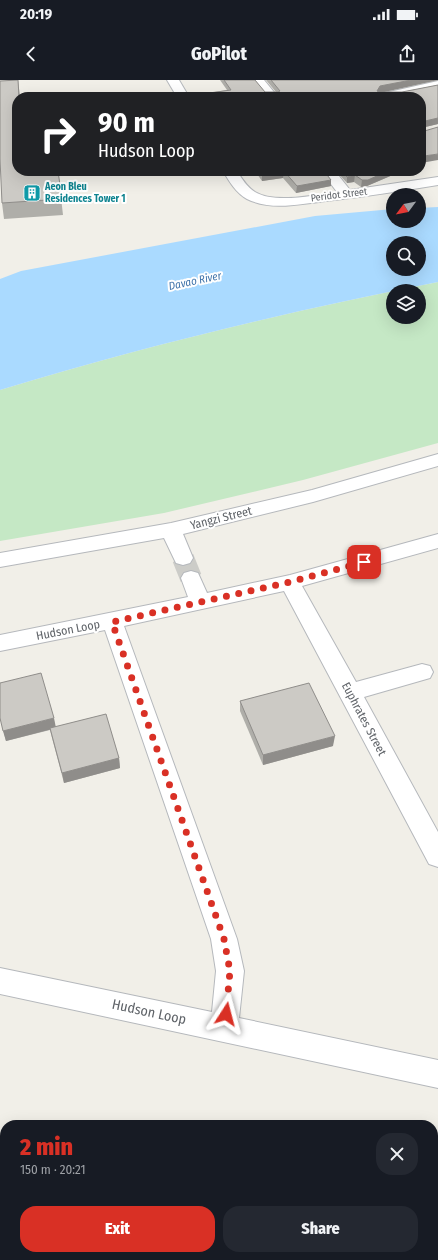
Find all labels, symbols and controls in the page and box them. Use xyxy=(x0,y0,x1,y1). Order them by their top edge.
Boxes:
text: 20:19 xyxy=(20,5,52,23)
icon: back xyxy=(20,43,42,65)
text: GoPilot xyxy=(191,43,247,65)
icon: share xyxy=(396,43,418,65)
text: 90 m xyxy=(98,106,155,139)
icon: right xyxy=(32,108,84,160)
text: Hudson Loop xyxy=(98,140,195,162)
place label: Aeon Bleu Residences Tower 1 xyxy=(44,181,126,205)
building icon: Aeon Bleu Residences Tower 1 xyxy=(22,183,42,203)
street label: Peridot Street xyxy=(310,186,369,204)
north arrow xyxy=(386,188,426,228)
map controls xyxy=(386,188,426,324)
button: search xyxy=(386,236,426,276)
water label: Davao River xyxy=(167,269,224,293)
button: layers xyxy=(386,284,426,324)
street label: Yangzi Street xyxy=(189,504,253,532)
pin xyxy=(347,545,381,579)
icon: arrive xyxy=(353,551,375,573)
street label: Hudson Loop xyxy=(35,617,101,643)
street label: Euphrates Street xyxy=(339,680,389,758)
position arrow xyxy=(205,993,247,1035)
street label: Hudson Loop xyxy=(110,996,188,1028)
text: 2 min xyxy=(20,1133,73,1161)
button: close xyxy=(376,1133,418,1175)
text: 150 m · 20:21 xyxy=(20,1162,86,1177)
button: Exit xyxy=(20,1206,215,1252)
button: Share xyxy=(223,1206,418,1252)

